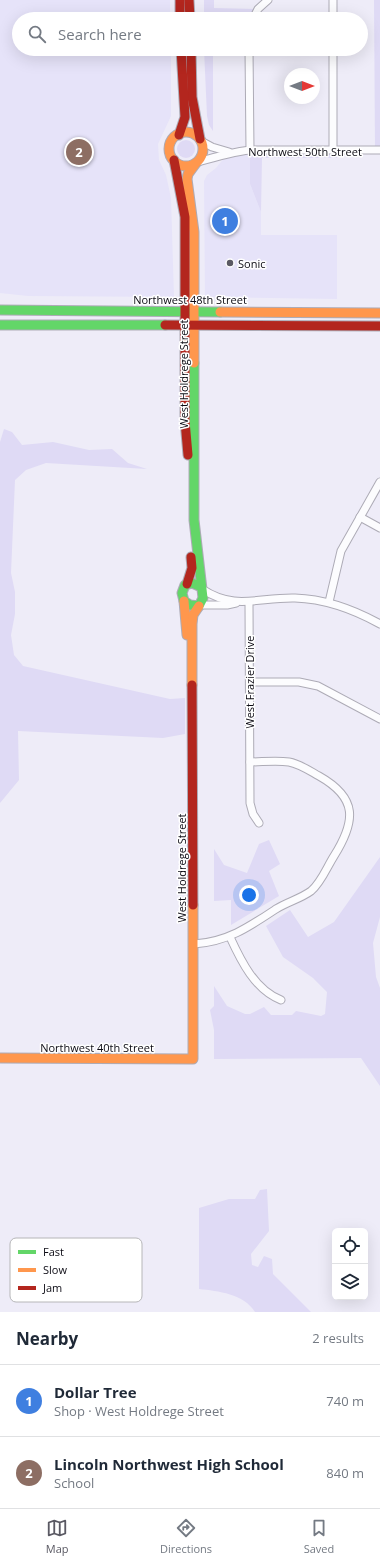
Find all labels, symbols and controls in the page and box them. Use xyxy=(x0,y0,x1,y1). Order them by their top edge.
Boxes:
search box xyxy=(12,12,368,56)
icon: search xyxy=(26,23,48,45)
text: Search here xyxy=(58,24,142,44)
north arrow xyxy=(284,68,320,104)
pin: 2 xyxy=(66,137,92,167)
street label: Northwest 50th Street xyxy=(248,144,362,159)
pin: 1 xyxy=(212,206,238,236)
place label: Sonic xyxy=(238,256,265,271)
marker: Sonic xyxy=(225,258,235,268)
street label: Northwest 48th Street xyxy=(133,292,247,307)
street label: West Holdrege Street xyxy=(176,319,191,429)
street label: West Frazier Drive xyxy=(242,635,257,729)
street label: West Holdrege Street xyxy=(174,813,189,923)
your location xyxy=(239,885,259,905)
street label: Northwest 40th Street xyxy=(40,1040,154,1055)
map controls xyxy=(332,1228,368,1300)
button: locate xyxy=(332,1228,368,1264)
legend xyxy=(10,1238,142,1302)
text: Fast xyxy=(43,1244,64,1259)
text: Slow xyxy=(43,1262,67,1277)
button: layers xyxy=(332,1264,368,1300)
text: Jam xyxy=(42,1280,62,1295)
text: Nearby xyxy=(16,1327,78,1350)
text: 2 results xyxy=(312,1329,364,1347)
text: Dollar Tree xyxy=(54,1382,137,1402)
text: 1 xyxy=(25,1392,33,1410)
text: 740 m xyxy=(326,1392,364,1410)
text: Shop · West Holdrege Street xyxy=(54,1402,224,1420)
text: Lincoln Northwest High School xyxy=(54,1454,284,1474)
text: 2 xyxy=(25,1464,33,1482)
text: 840 m xyxy=(326,1464,364,1482)
text: School xyxy=(54,1474,94,1492)
tab: Map xyxy=(46,1517,69,1556)
tab: Directions xyxy=(160,1517,212,1556)
tab: Saved xyxy=(304,1517,334,1556)

